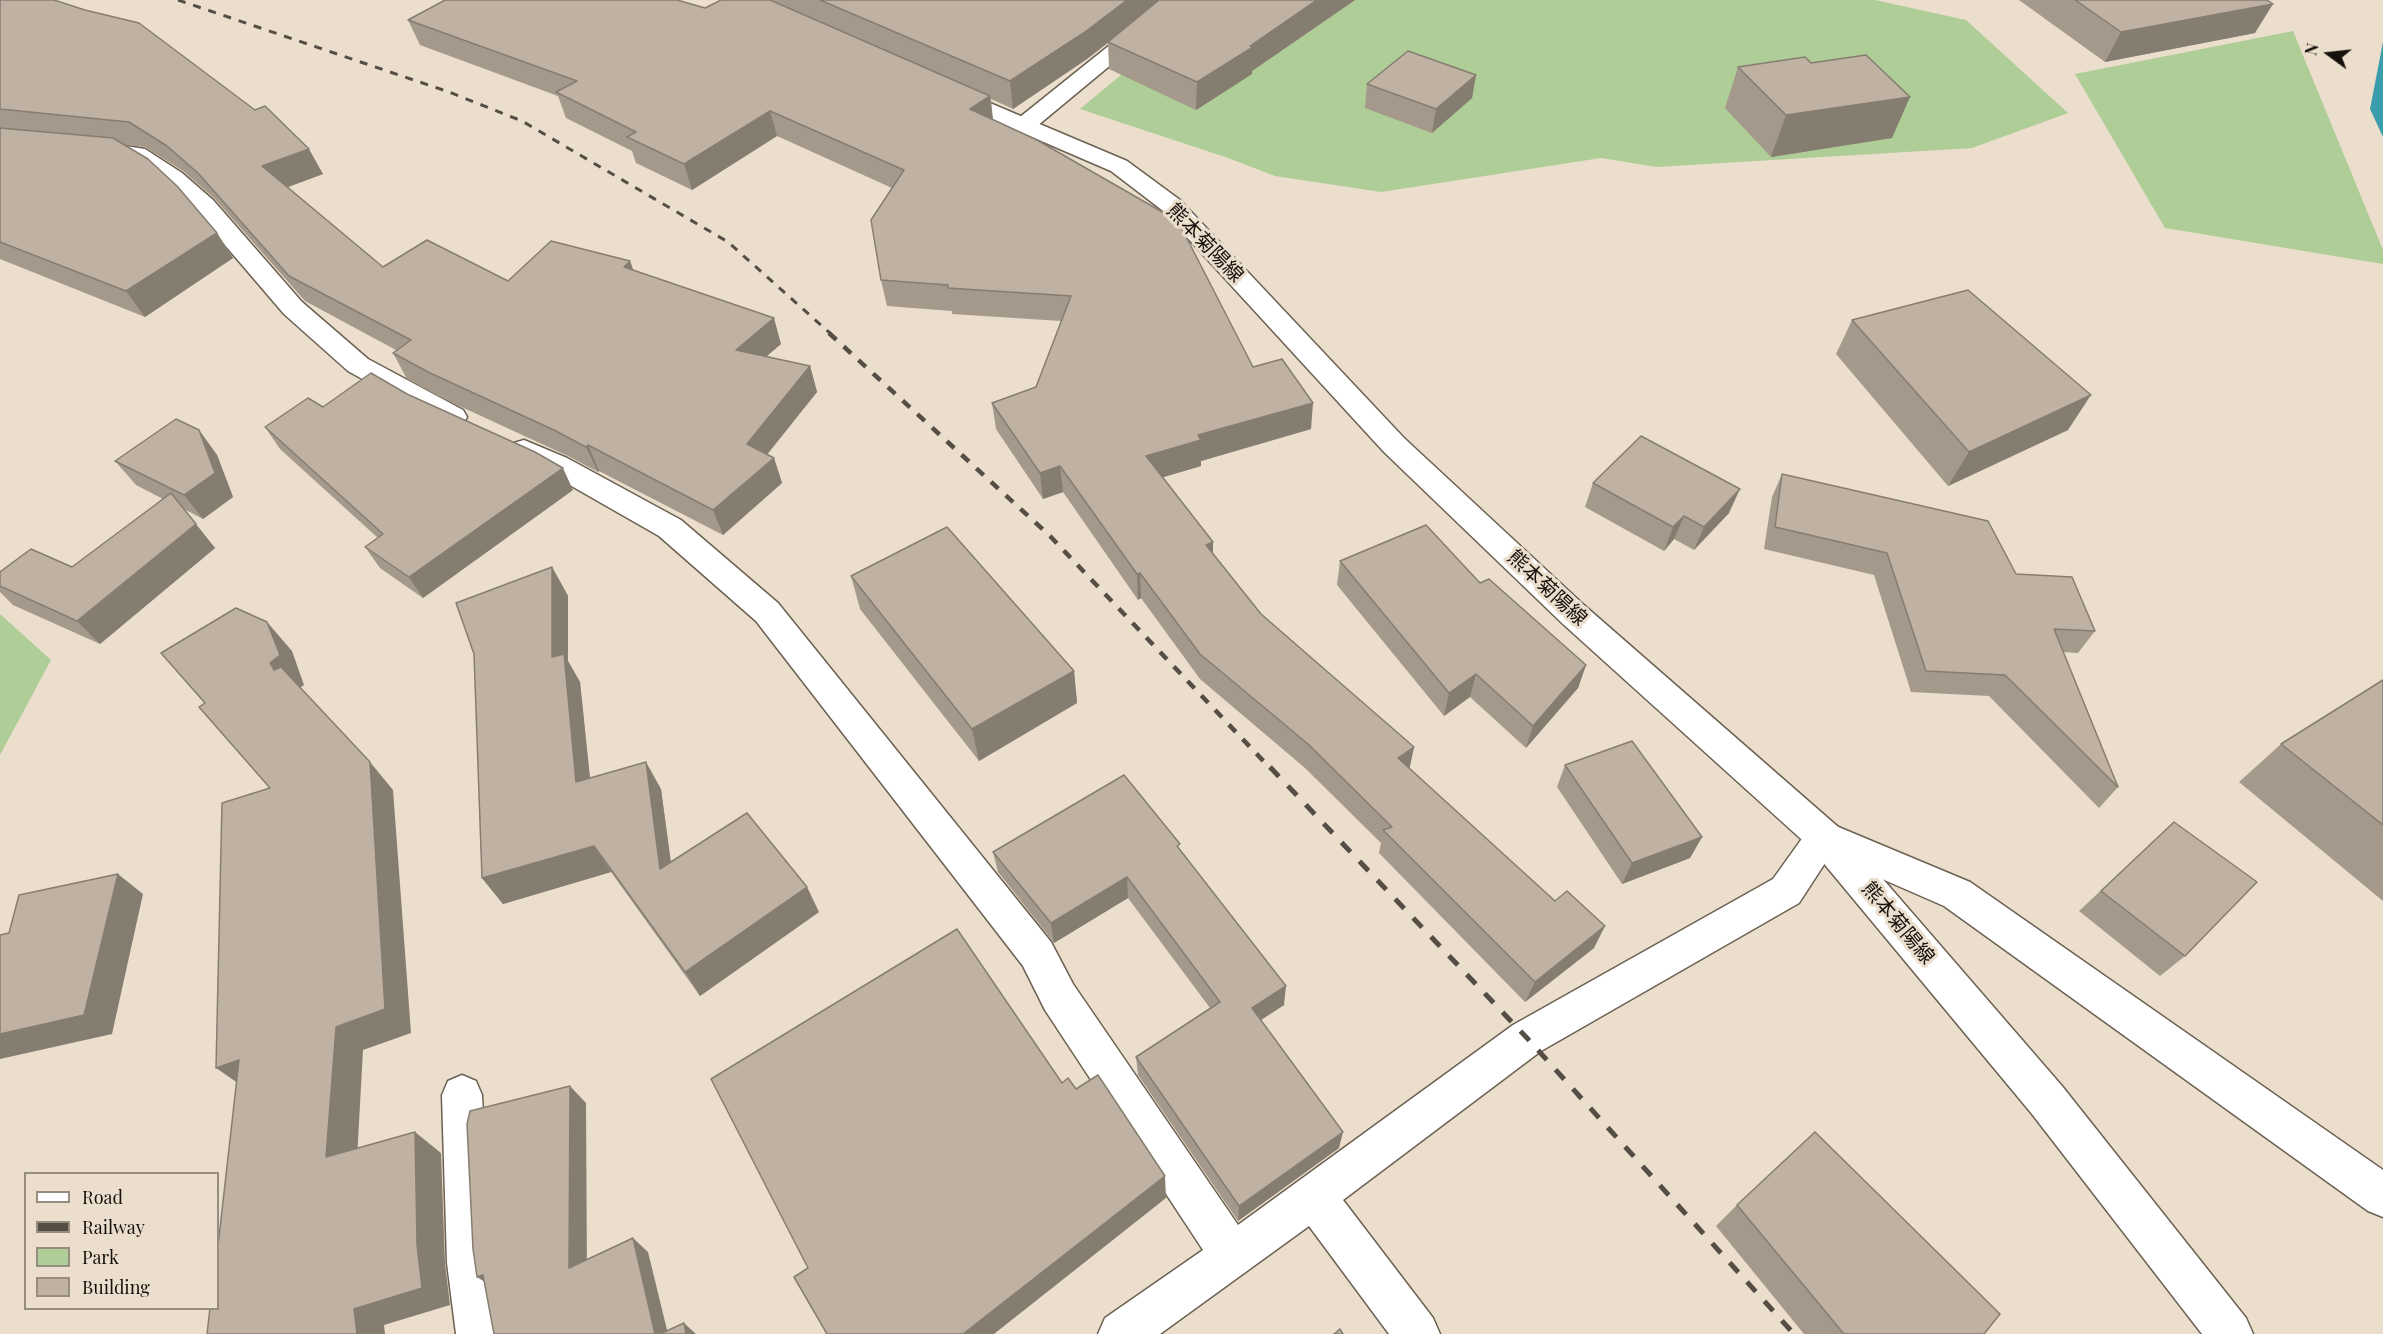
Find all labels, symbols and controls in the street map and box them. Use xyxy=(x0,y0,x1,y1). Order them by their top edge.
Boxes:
north arrow xyxy=(2299,24,2359,84)
text: N xyxy=(2299,41,2323,58)
street label: 熊本菊陽線 xyxy=(1162,199,1248,287)
street label: 熊本菊陽線 xyxy=(1502,545,1592,631)
street label: 熊本菊陽線 xyxy=(1857,877,1939,969)
legend xyxy=(24,1172,219,1310)
text: Road xyxy=(82,1185,123,1209)
text: Railway xyxy=(82,1215,145,1239)
text: Park xyxy=(82,1245,119,1269)
text: Building xyxy=(82,1275,150,1299)

